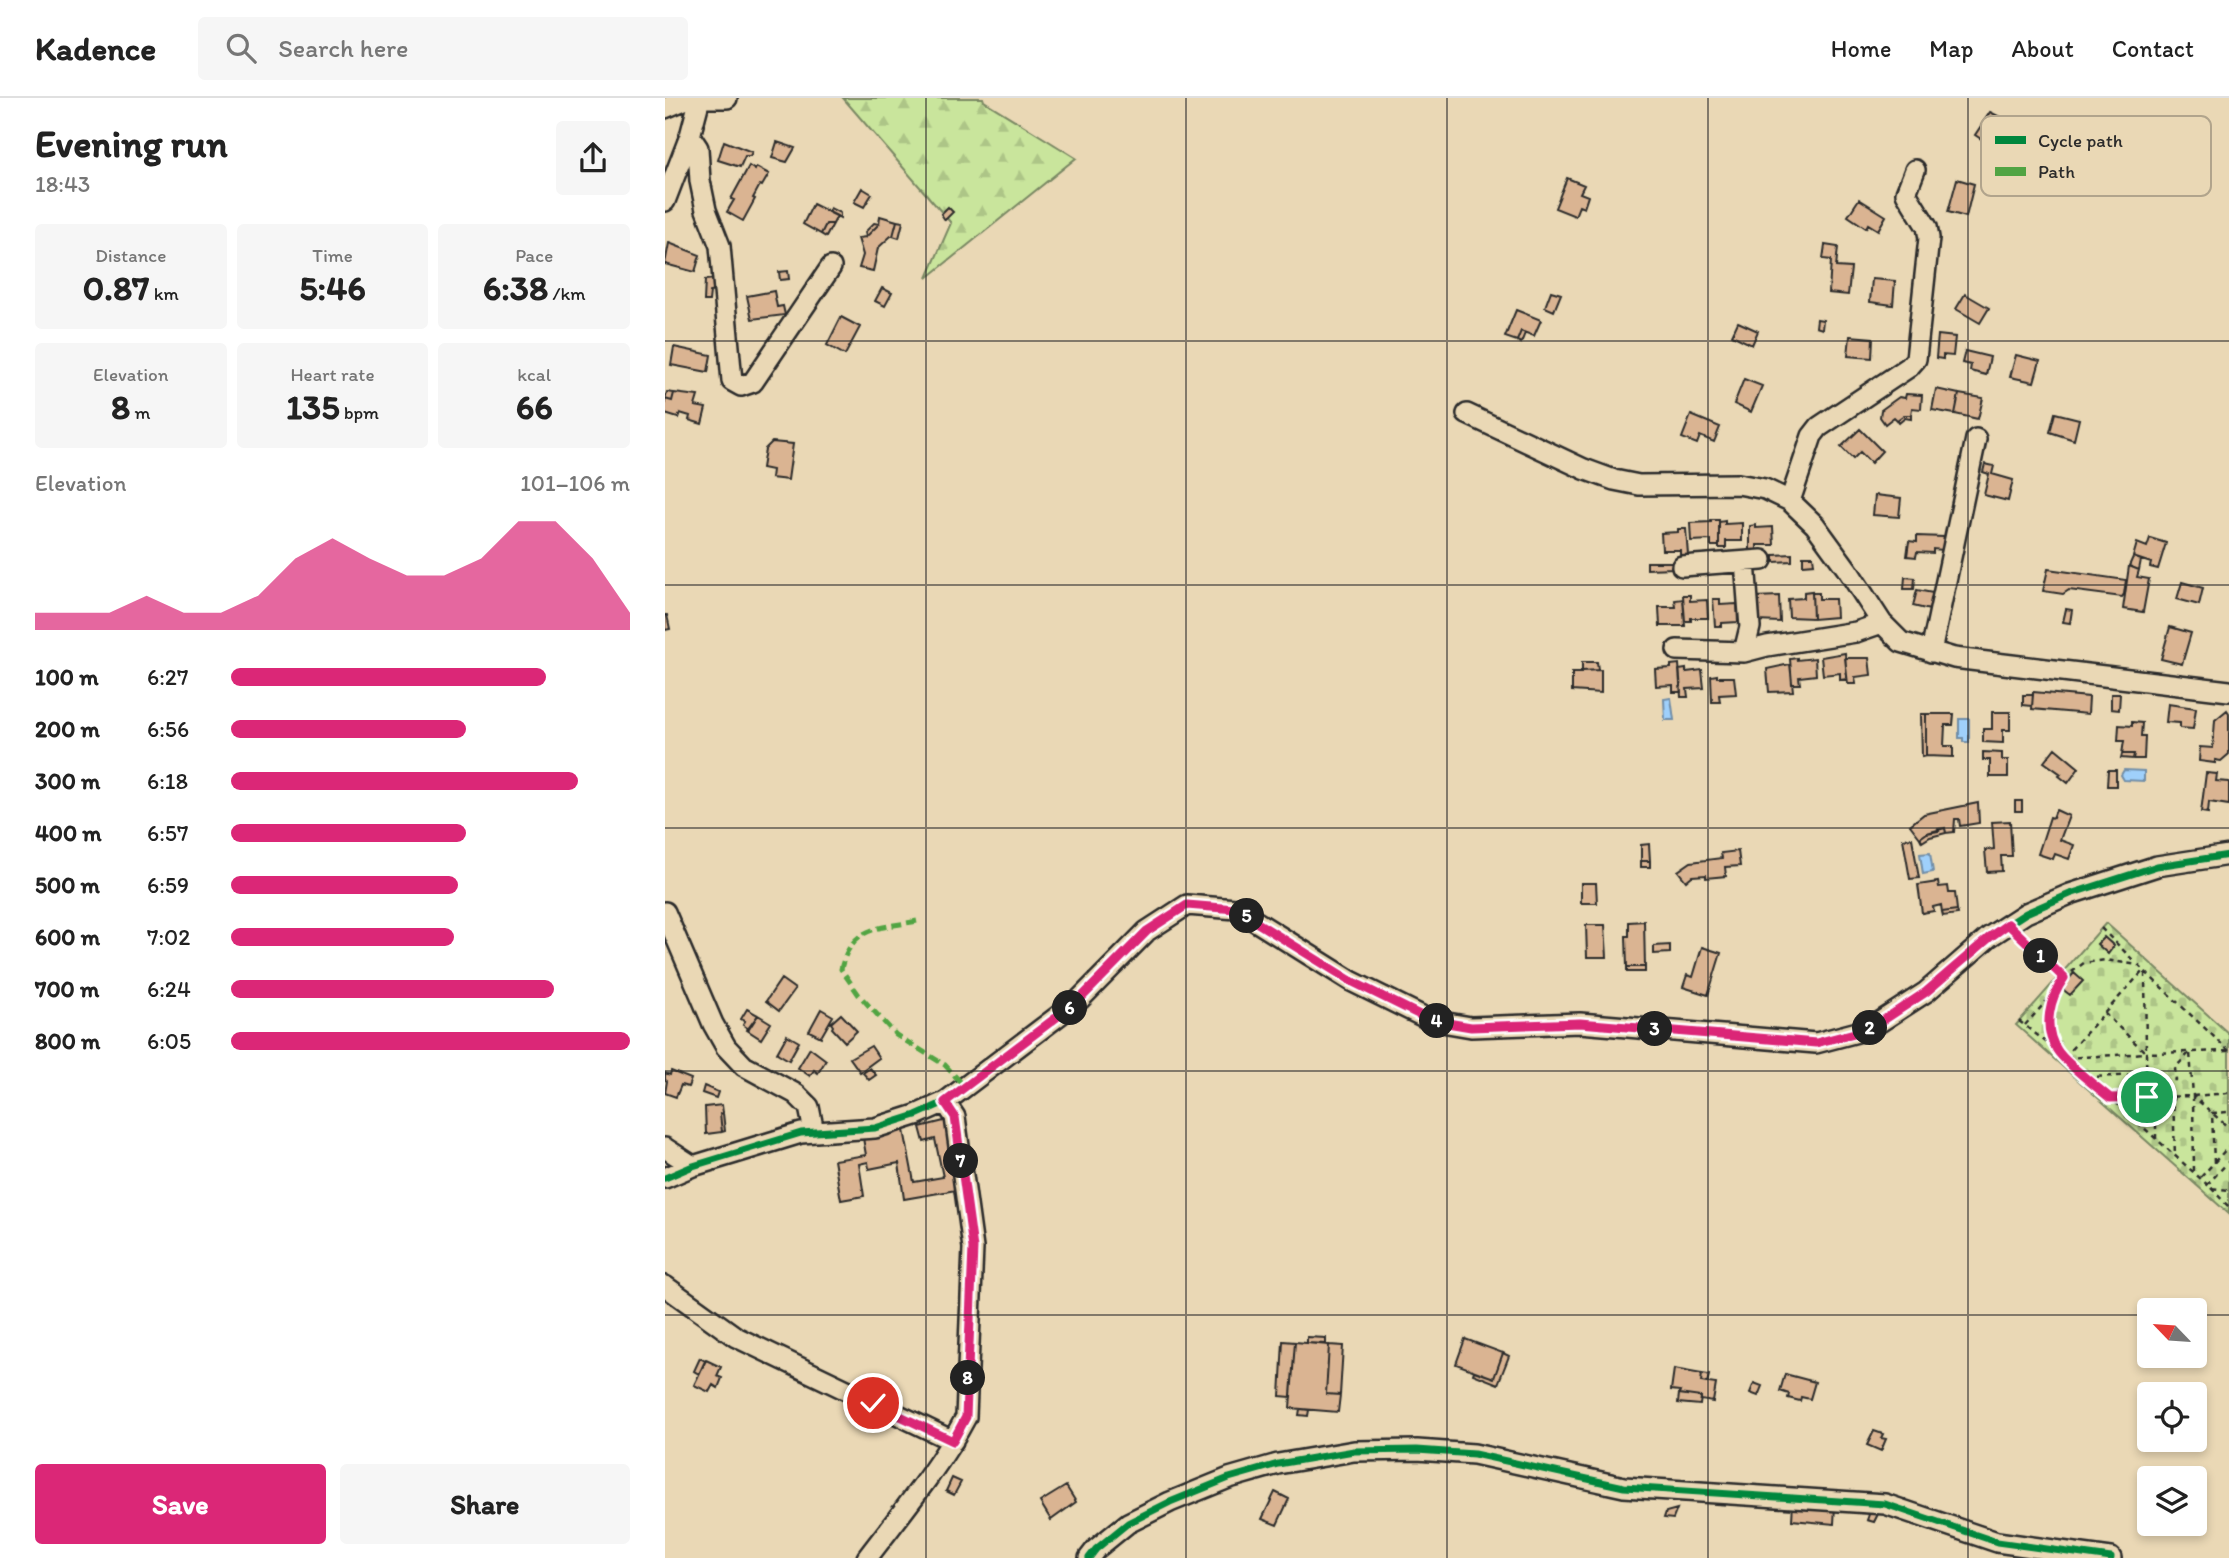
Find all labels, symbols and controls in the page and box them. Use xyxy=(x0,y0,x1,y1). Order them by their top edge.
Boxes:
search box xyxy=(198,17,688,80)
text: Kadence xyxy=(35,29,156,68)
icon: search xyxy=(222,29,260,67)
text: Search here xyxy=(278,32,409,64)
text: Home xyxy=(1831,34,1891,63)
text: Map xyxy=(1929,34,1973,63)
text: About xyxy=(2011,34,2074,63)
text: Contact xyxy=(2112,34,2194,63)
legend xyxy=(1981,116,2211,196)
text: Evening run xyxy=(35,121,228,167)
button: share xyxy=(556,121,630,195)
text: Cycle path xyxy=(2038,129,2123,152)
text: Path xyxy=(2038,160,2075,183)
text: 18:43 xyxy=(35,170,90,198)
text: Distance xyxy=(95,244,166,267)
text: Time xyxy=(312,244,353,267)
text: Pace xyxy=(515,244,553,267)
text: 0.87 xyxy=(83,267,149,309)
text: 5:46 xyxy=(299,267,366,309)
text: 6:38 xyxy=(483,267,548,309)
text: km xyxy=(149,282,179,305)
text: /km xyxy=(548,282,586,305)
text: Elevation xyxy=(93,363,169,386)
text: Heart rate xyxy=(290,363,375,386)
text: kcal xyxy=(517,363,551,386)
text: 8 xyxy=(111,386,130,428)
text: 135 xyxy=(286,386,340,428)
text: 66 xyxy=(516,386,553,428)
text: m xyxy=(130,401,151,424)
text: bpm xyxy=(340,401,379,424)
text: Elevation xyxy=(35,469,126,497)
text: 101–106 m xyxy=(520,469,630,497)
text: 100 m xyxy=(35,663,99,691)
text: 6:27 xyxy=(147,663,188,691)
text: 200 m xyxy=(35,715,100,743)
text: 6:56 xyxy=(147,715,189,743)
text: 300 m xyxy=(35,767,100,795)
text: 6:18 xyxy=(147,767,188,795)
text: 400 m xyxy=(35,819,102,847)
text: 6:57 xyxy=(147,819,188,847)
text: 500 m xyxy=(35,871,100,899)
text: 6:59 xyxy=(147,871,189,899)
pin: 5 xyxy=(1229,898,1265,934)
text: 5 xyxy=(1242,904,1251,927)
text: 600 m xyxy=(35,923,100,951)
text: 7:02 xyxy=(147,923,190,951)
pin: 1 xyxy=(2023,938,2059,974)
text: 1 xyxy=(2036,944,2045,967)
text: 700 m xyxy=(35,975,99,1003)
text: 6:24 xyxy=(147,975,191,1003)
pin: 6 xyxy=(1053,990,1087,1026)
text: 6 xyxy=(1064,996,1075,1019)
pin: 4 xyxy=(1419,1004,1455,1038)
text: 4 xyxy=(1431,1009,1442,1032)
pin: 2 xyxy=(1853,1010,1887,1046)
pin: 3 xyxy=(1637,1012,1672,1046)
text: 2 xyxy=(1865,1016,1875,1039)
text: 3 xyxy=(1649,1017,1660,1040)
text: 800 m xyxy=(35,1027,100,1055)
text: 6:05 xyxy=(147,1027,191,1055)
pin xyxy=(2117,1067,2177,1127)
icon: arrive xyxy=(2128,1078,2166,1116)
pin: 7 xyxy=(943,1144,979,1178)
text: 7 xyxy=(956,1149,965,1172)
north arrow xyxy=(2137,1298,2207,1368)
map controls xyxy=(2137,1298,2207,1536)
pin: 8 xyxy=(951,1360,985,1396)
text: 8 xyxy=(962,1366,973,1389)
pin xyxy=(843,1373,903,1433)
button: locate xyxy=(2137,1382,2207,1452)
icon: check xyxy=(854,1384,892,1422)
button: Save xyxy=(35,1464,326,1544)
button: Share xyxy=(340,1464,630,1544)
button: layers xyxy=(2137,1466,2207,1536)

